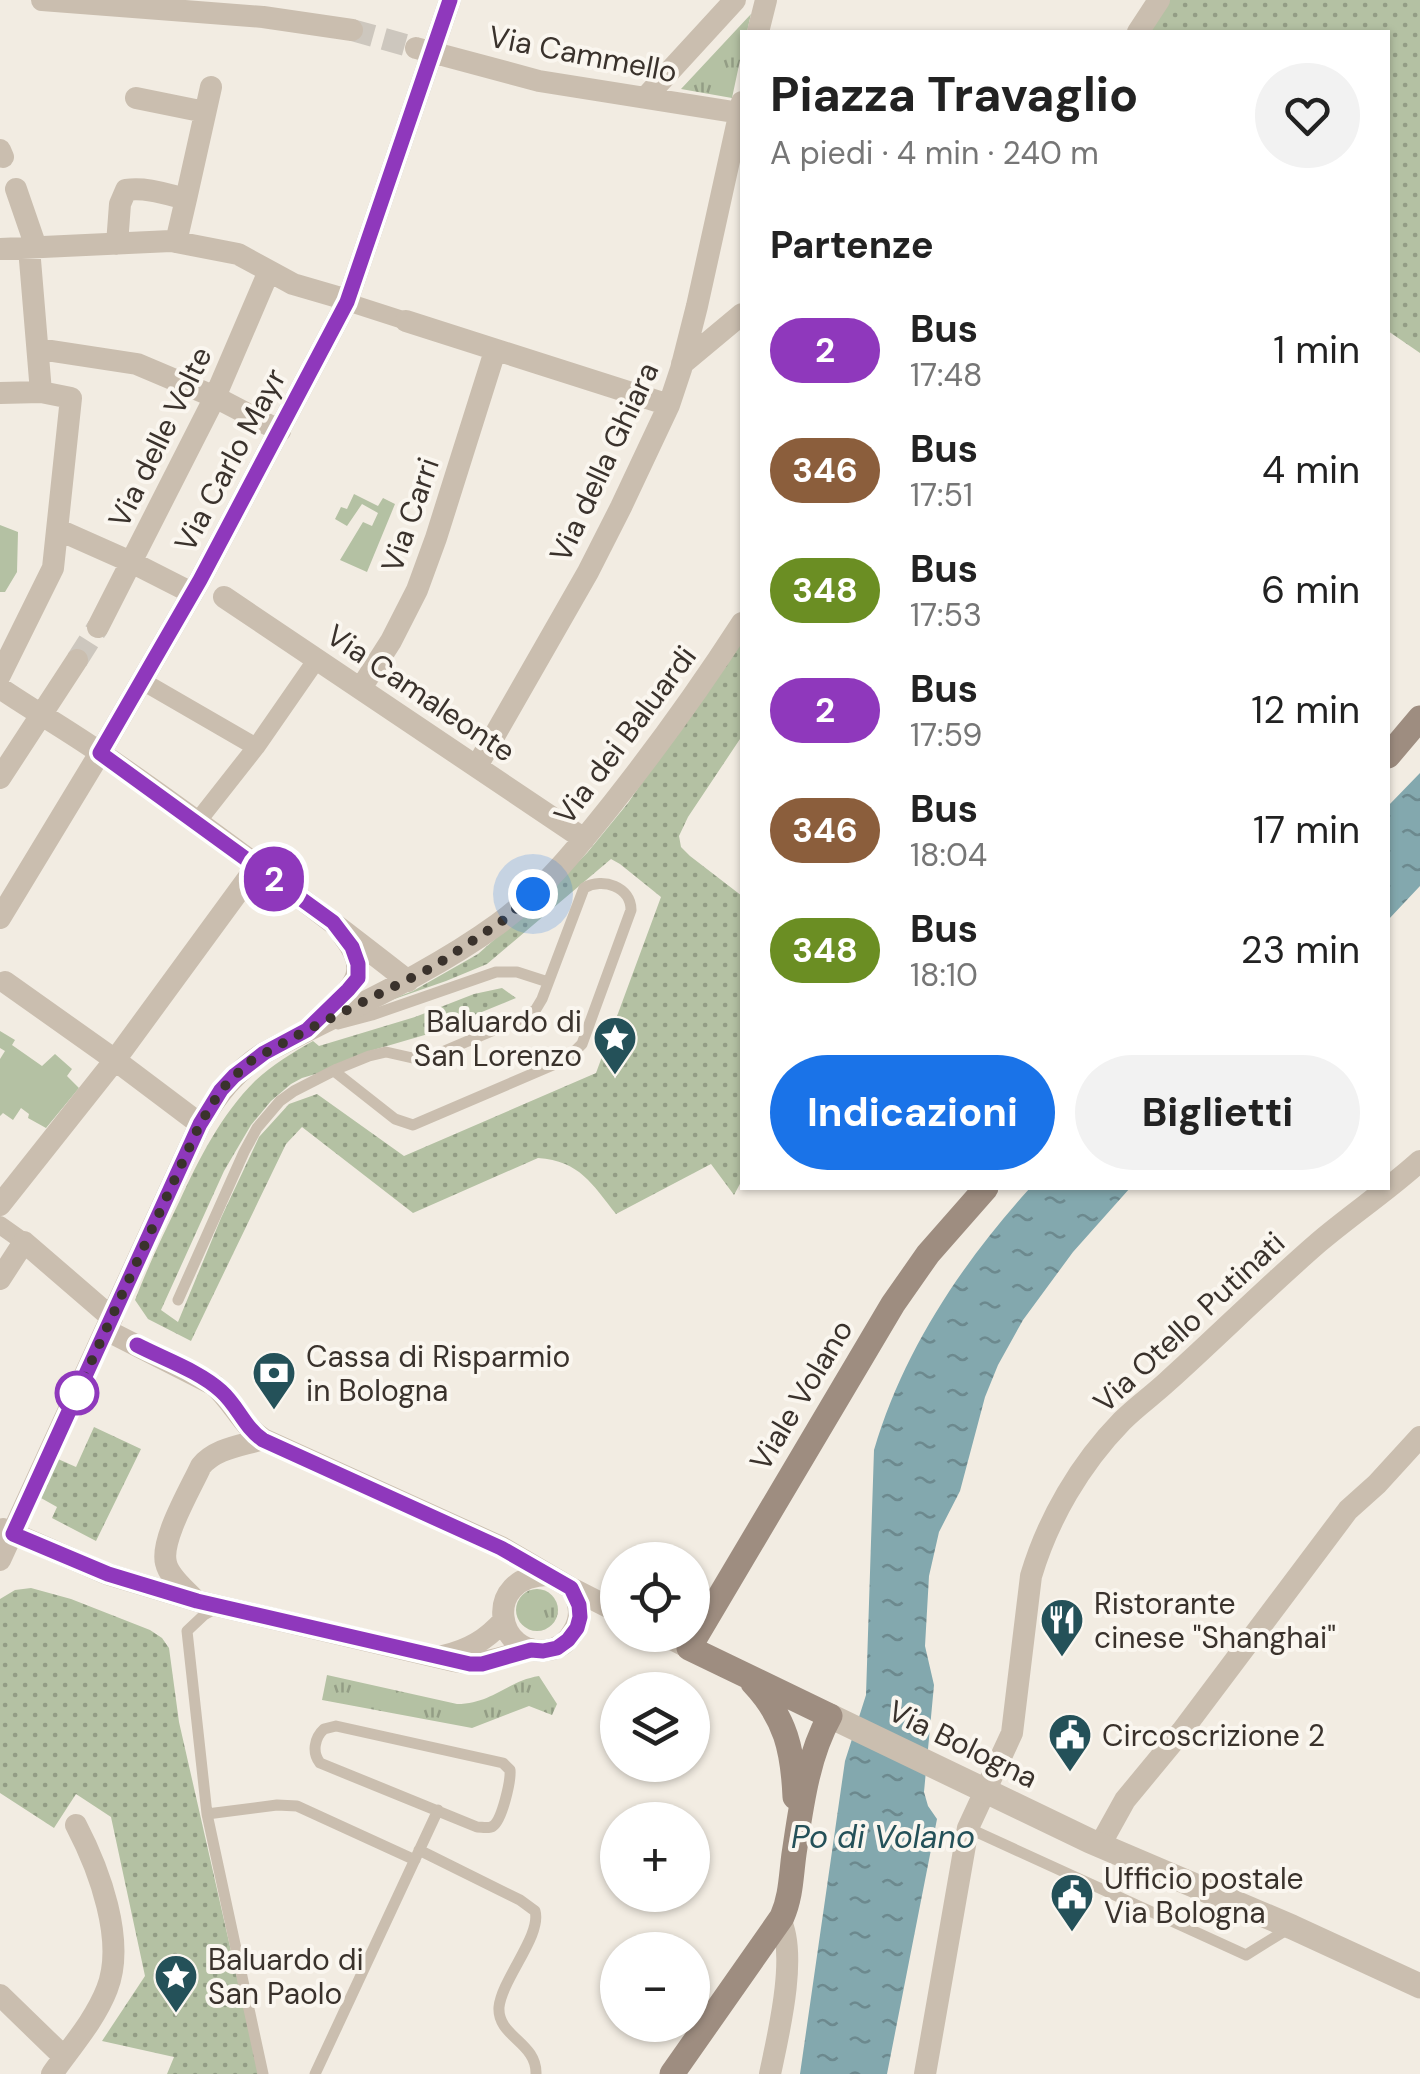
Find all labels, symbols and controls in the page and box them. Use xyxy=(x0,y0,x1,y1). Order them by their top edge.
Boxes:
street label: Via Cammello xyxy=(485,17,681,91)
text: Piazza Travaglio xyxy=(770,63,1138,126)
button: heart xyxy=(1255,63,1360,168)
text: A piedi · 4 min · 240 m xyxy=(770,132,1099,174)
text: Partenze xyxy=(770,220,934,270)
text: Bus xyxy=(910,304,978,354)
text: 1 min xyxy=(1273,325,1360,375)
text: 2 xyxy=(815,327,835,373)
street label: Via delle Volte xyxy=(99,340,221,534)
text: 17:48 xyxy=(910,354,982,396)
street label: Via della Ghiara xyxy=(541,356,667,568)
street label: Via Carlo Mayr xyxy=(165,362,295,558)
text: Bus xyxy=(910,424,978,474)
text: 4 min xyxy=(1262,445,1360,495)
text: 346 xyxy=(792,447,858,493)
street label: Via Carri xyxy=(372,452,448,578)
text: 17:51 xyxy=(910,474,973,516)
text: Bus xyxy=(910,544,978,594)
text: 6 min xyxy=(1261,565,1360,615)
text: 348 xyxy=(792,567,858,613)
text: 17:53 xyxy=(910,594,982,636)
street label: Via Camaleonte xyxy=(319,615,523,771)
street label: Via dei Baluardi xyxy=(545,638,705,832)
text: Bus xyxy=(910,664,978,714)
text: 12 min xyxy=(1251,685,1360,735)
text: 2 xyxy=(815,687,835,733)
text: 17:59 xyxy=(910,714,982,756)
text: Bus xyxy=(910,784,978,834)
text: 17 min xyxy=(1253,805,1360,855)
text: 346 xyxy=(792,807,858,853)
text: 18:04 xyxy=(910,834,987,876)
line badge: 2 xyxy=(242,846,306,912)
text: 2 xyxy=(264,856,284,902)
your location xyxy=(508,869,558,919)
text: Bus xyxy=(910,904,978,954)
text: 23 min xyxy=(1241,925,1360,975)
text: 348 xyxy=(792,927,858,973)
text: 18:10 xyxy=(910,954,978,996)
place label: Baluardo di San Lorenzo xyxy=(414,1002,582,1075)
place icon: Baluardo di San Lorenzo xyxy=(592,1015,638,1076)
button: Indicazioni xyxy=(770,1055,1055,1170)
button: Biglietti xyxy=(1075,1055,1360,1170)
street label: Via Otello Putinati xyxy=(1085,1223,1293,1421)
street label: Viale Volano xyxy=(741,1312,861,1478)
place label: Cassa di Risparmio in Bologna xyxy=(306,1337,570,1410)
bank icon: Cassa di Risparmio in Bologna xyxy=(251,1350,297,1411)
unlabelled marker xyxy=(56,1372,98,1414)
map controls xyxy=(600,1542,710,2042)
button: locate xyxy=(600,1542,710,1652)
place label: Ristorante cinese "Shanghai" xyxy=(1094,1584,1336,1657)
restaurant icon: Ristorante cinese "Shanghai" xyxy=(1039,1597,1085,1658)
button: layers xyxy=(600,1672,710,1782)
street label: Via Bologna xyxy=(882,1691,1044,1797)
public building icon: Circoscrizione 2 xyxy=(1047,1712,1093,1773)
place label: Circoscrizione 2 xyxy=(1102,1716,1325,1755)
button: + xyxy=(600,1802,710,1912)
water label: Po di Volano xyxy=(791,1816,975,1858)
place label: Ufficio postale Via Bologna xyxy=(1104,1859,1304,1932)
public building icon: Ufficio postale Via Bologna xyxy=(1049,1872,1095,1933)
button: − xyxy=(600,1932,710,2042)
place label: Baluardo di San Paolo xyxy=(208,1940,364,2013)
place icon: Baluardo di San Paolo xyxy=(153,1953,199,2014)

